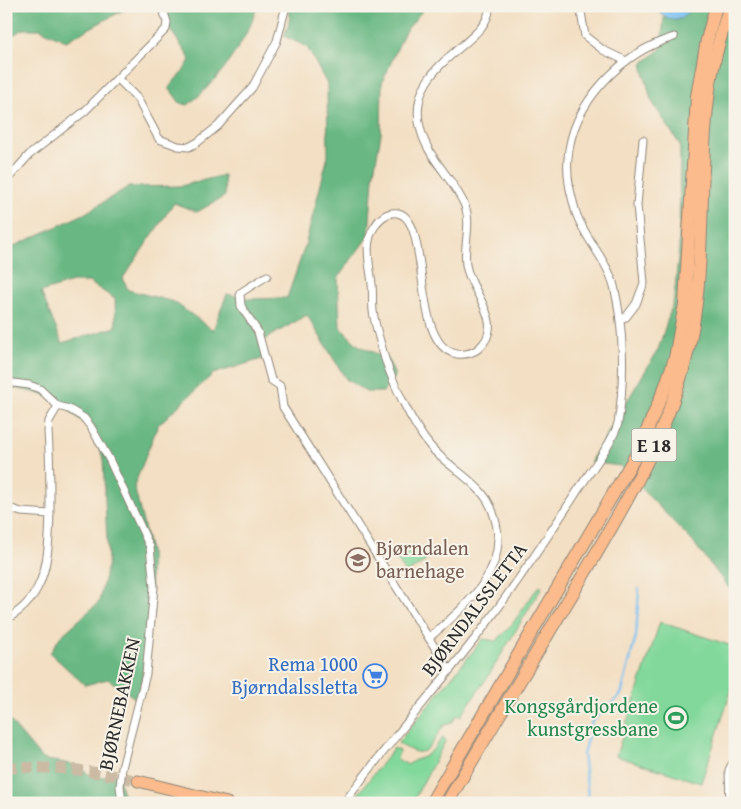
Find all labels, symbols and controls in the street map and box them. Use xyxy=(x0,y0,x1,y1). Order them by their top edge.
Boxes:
road number: E 18 xyxy=(632,428,676,462)
place label: Bjørndalen barnehage xyxy=(376,533,469,585)
street label: BJØRNDALSSLETTA xyxy=(414,536,534,682)
school or university icon: Bjørndalen barnehage xyxy=(345,547,371,573)
street label: BJØRNEBAKKEN xyxy=(90,635,147,773)
place label: Rema 1000 Bjørndalssletta xyxy=(231,649,359,701)
supermarket icon: Rema 1000 Bjørndalssletta xyxy=(362,663,388,689)
place label: Kongsgårdjordene kunstgressbane xyxy=(504,691,658,743)
sports icon: Kongsgårdjordene kunstgressbane xyxy=(663,705,689,731)

